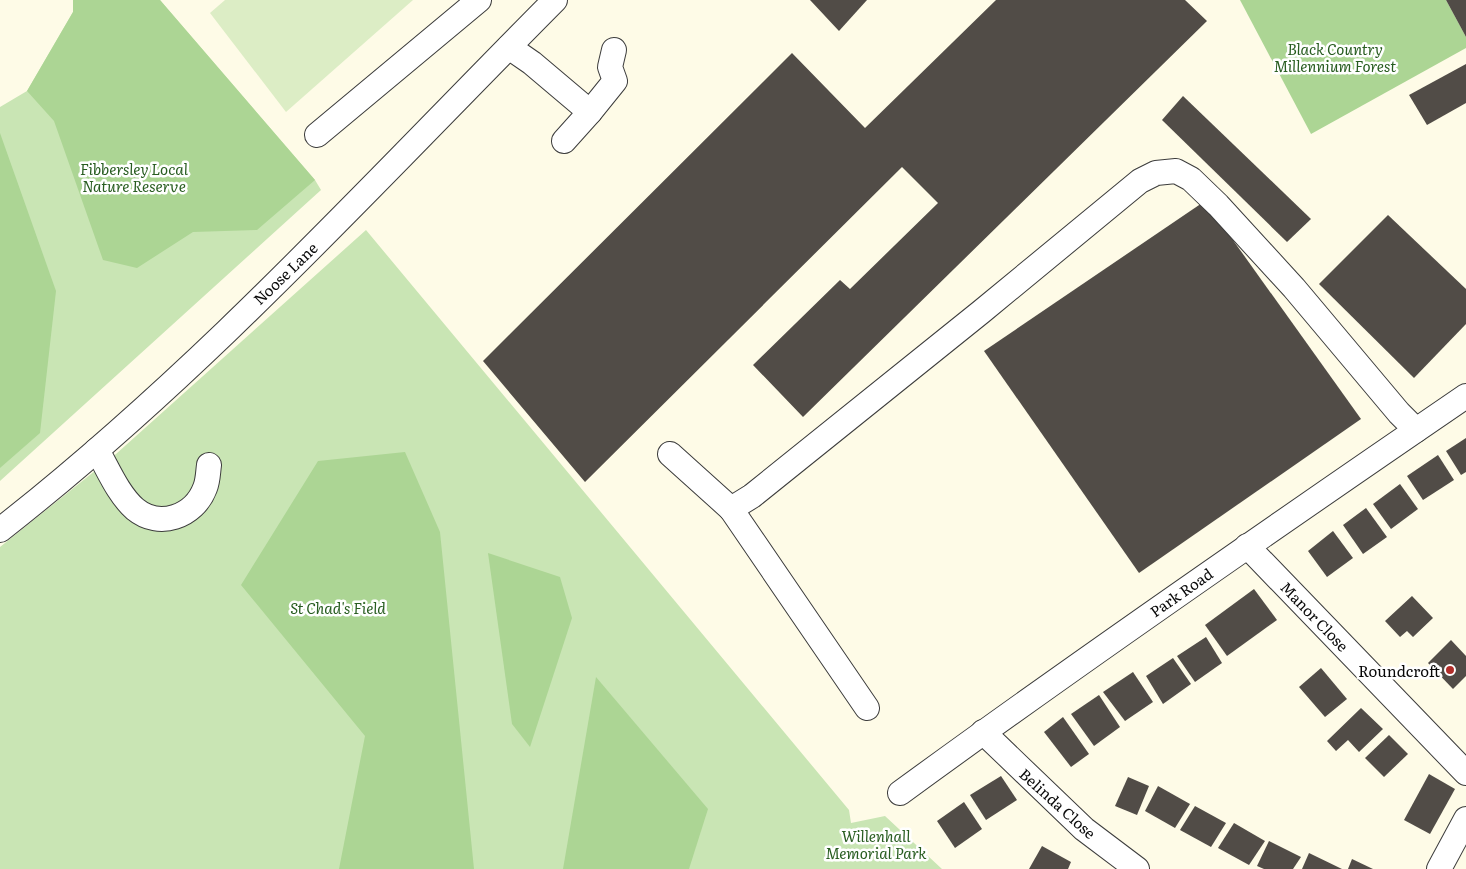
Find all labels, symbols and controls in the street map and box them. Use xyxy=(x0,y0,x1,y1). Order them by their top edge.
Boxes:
park label: Black Country Millennium Forest xyxy=(1274,37,1396,77)
park label: Fibbersley Local Nature Reserve xyxy=(80,157,189,197)
street label: Noose Lane xyxy=(248,236,323,310)
street label: Park Road xyxy=(1145,562,1217,622)
street label: Manor Close xyxy=(1276,576,1355,656)
park label: St Chad's Field xyxy=(290,596,386,619)
place label: Roundcroft xyxy=(1358,659,1440,682)
marker: Roundcroft xyxy=(1444,664,1456,676)
street label: Belinda Close xyxy=(1015,762,1101,844)
park label: Willenhall Memorial Park xyxy=(826,824,927,864)

